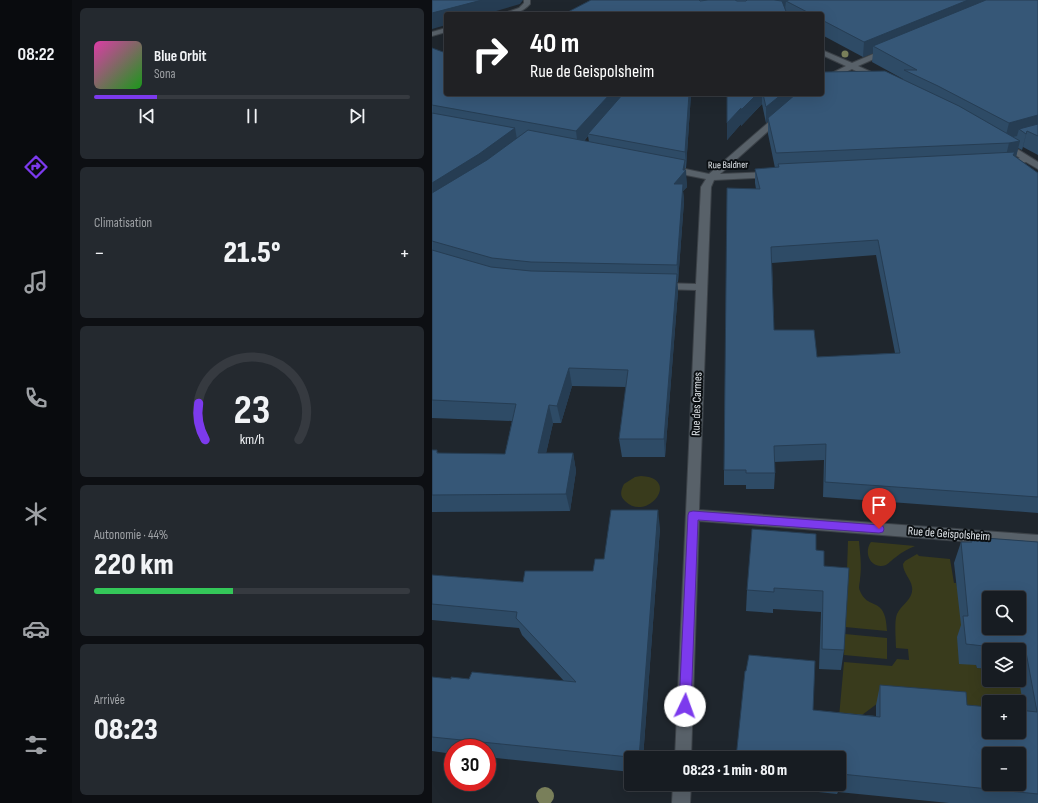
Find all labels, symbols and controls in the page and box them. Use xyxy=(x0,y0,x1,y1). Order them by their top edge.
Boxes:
text: 40 m xyxy=(530,27,579,60)
icon: right xyxy=(464,28,516,80)
text: 08:22 xyxy=(18,44,54,65)
text: Blue Orbit xyxy=(154,47,206,66)
text: Rue de Geispolsheim xyxy=(530,61,654,82)
text: Sona xyxy=(154,66,176,82)
icon: previous xyxy=(136,105,158,127)
icon: pause xyxy=(241,105,263,127)
icon: next xyxy=(346,105,368,127)
icon: directions xyxy=(22,153,50,181)
street label: Rue Baldner xyxy=(708,159,748,171)
text: Climatisation xyxy=(94,215,152,231)
text: 21.5° xyxy=(223,235,281,271)
text: − xyxy=(94,240,105,267)
text: + xyxy=(399,240,410,267)
icon: music xyxy=(22,268,50,296)
street label: Rue des Carmes xyxy=(688,372,706,436)
icon: phone xyxy=(22,384,50,412)
text: 23 xyxy=(234,385,270,434)
text: km/h xyxy=(240,430,264,447)
pin xyxy=(862,488,896,529)
icon: arrive xyxy=(868,494,890,516)
icon: climate xyxy=(22,500,50,528)
street label: Rue de Geispolsheim xyxy=(907,524,991,544)
text: Autonomie · 44% xyxy=(94,527,168,543)
text: 220 km xyxy=(94,547,174,583)
map controls xyxy=(982,591,1026,791)
button: search xyxy=(982,591,1026,635)
icon: car xyxy=(22,615,50,643)
button: layers xyxy=(982,643,1026,687)
position arrow xyxy=(664,685,706,727)
text: Arrivée xyxy=(94,692,125,708)
button: + xyxy=(982,695,1026,739)
text: 08:23 xyxy=(94,712,158,748)
icon: filters xyxy=(22,731,50,759)
speed limit sign: 30 xyxy=(444,739,496,791)
button: − xyxy=(982,747,1026,791)
text: 08:23 · 1 min · 80 m xyxy=(683,761,787,780)

